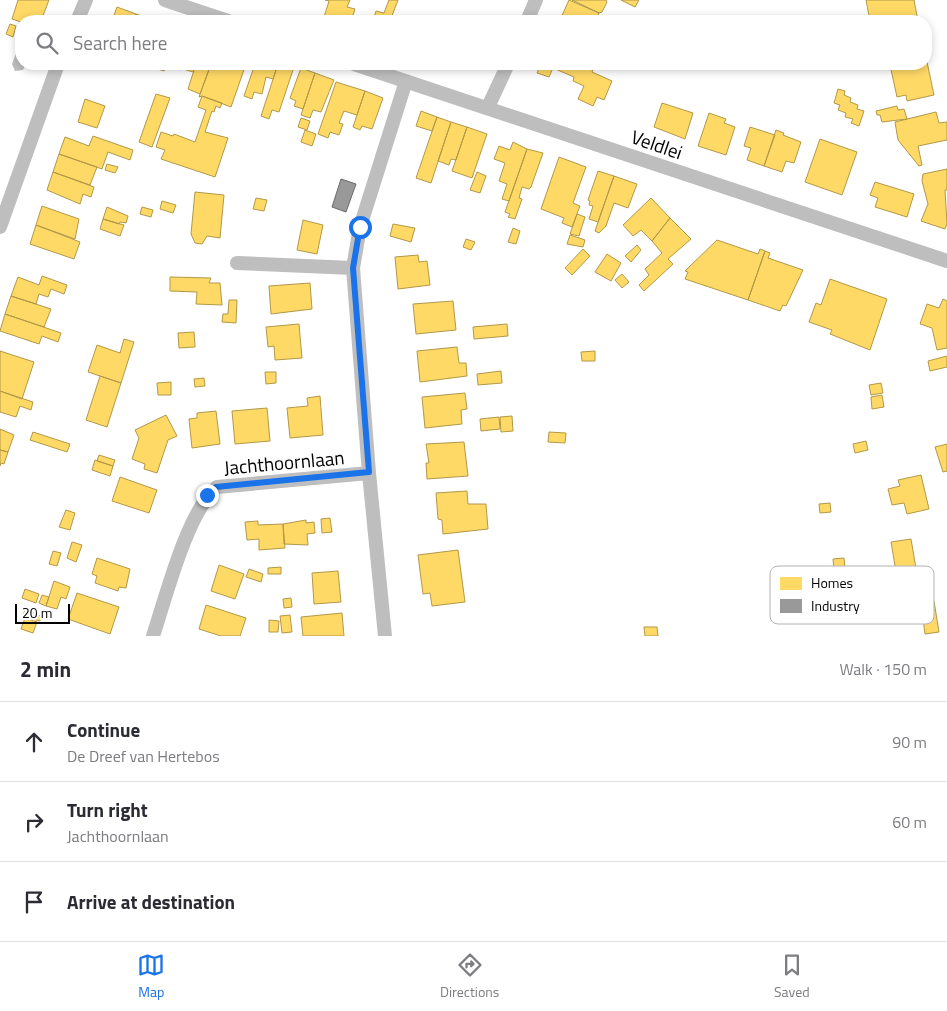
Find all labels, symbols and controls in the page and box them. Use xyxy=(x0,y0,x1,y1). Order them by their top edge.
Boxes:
search box xyxy=(15,15,932,70)
text: Search here xyxy=(73,28,167,57)
icon: search xyxy=(33,29,61,57)
street label: Veldlei xyxy=(627,122,687,166)
route start xyxy=(349,216,372,239)
street label: Jachthoornlaan xyxy=(223,442,345,482)
route end xyxy=(196,484,219,507)
legend xyxy=(770,566,934,624)
text: Homes xyxy=(811,572,853,593)
text: Industry xyxy=(811,595,860,616)
scale bar xyxy=(15,601,70,624)
text: 20 m xyxy=(22,602,52,623)
text: 2 min xyxy=(20,653,71,685)
text: Walk · 150 m xyxy=(839,657,927,681)
text: Continue xyxy=(67,715,140,744)
icon: ahead xyxy=(20,728,48,756)
text: 90 m xyxy=(892,730,927,754)
text: De Dreef van Hertebos xyxy=(67,744,220,768)
text: Turn right xyxy=(67,795,148,824)
icon: right xyxy=(20,808,48,836)
text: 60 m xyxy=(892,810,927,834)
text: Jachthoornlaan xyxy=(67,824,169,848)
text: Arrive at destination xyxy=(67,887,235,916)
icon: arrive xyxy=(20,888,48,916)
tab: Map xyxy=(137,951,165,1002)
tab: Directions xyxy=(440,951,499,1002)
tab: Saved xyxy=(774,951,810,1002)

